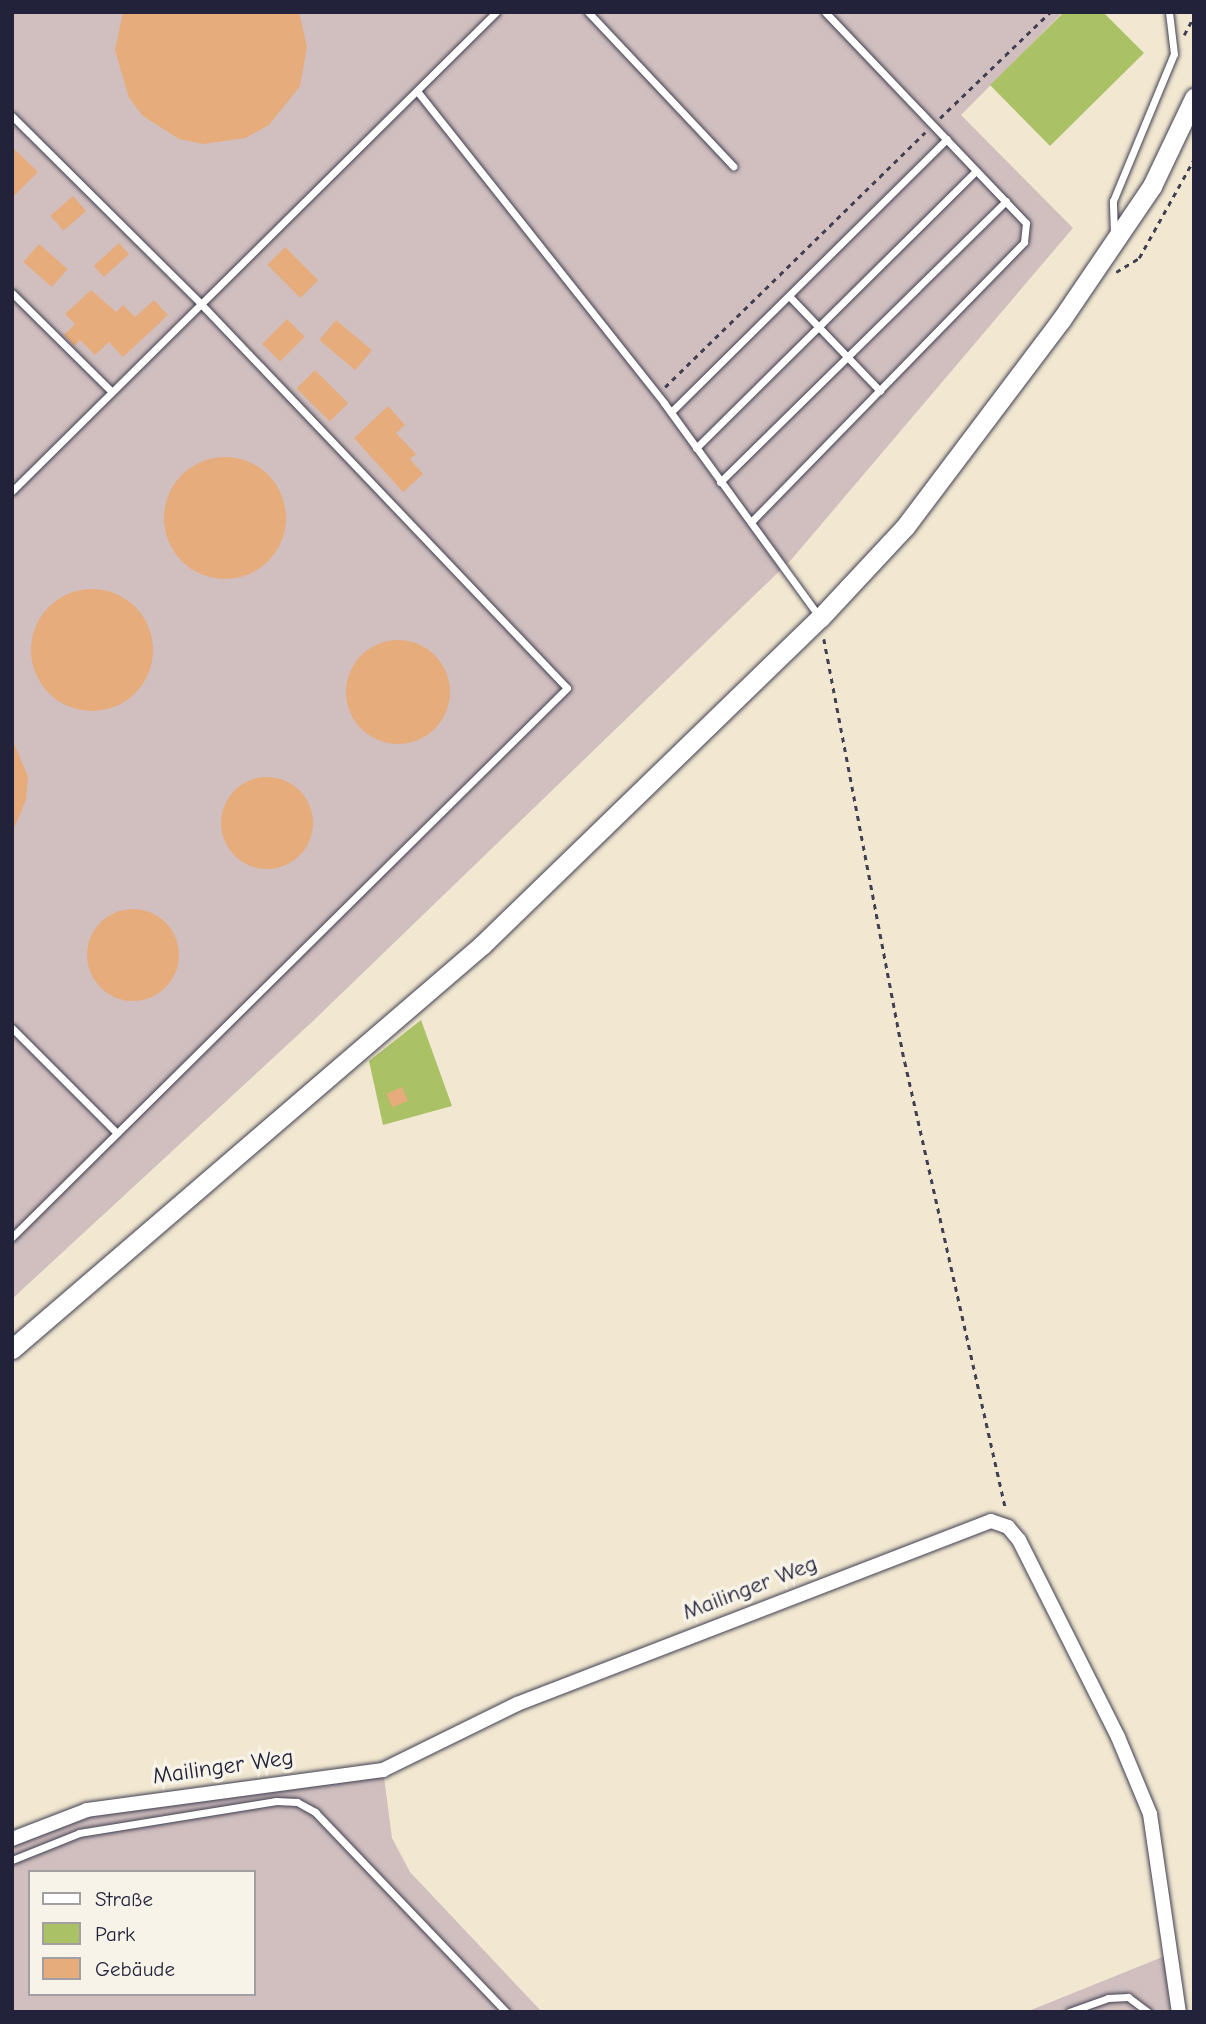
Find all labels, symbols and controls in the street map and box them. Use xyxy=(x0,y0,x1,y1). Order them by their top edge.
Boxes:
street label: Mailinger Weg xyxy=(679,1550,821,1626)
street label: Mailinger Weg xyxy=(151,1743,295,1791)
legend xyxy=(28,1870,256,1996)
text: Straße xyxy=(95,1887,153,1911)
text: Park xyxy=(95,1922,135,1946)
text: Gebäude xyxy=(95,1957,175,1981)

